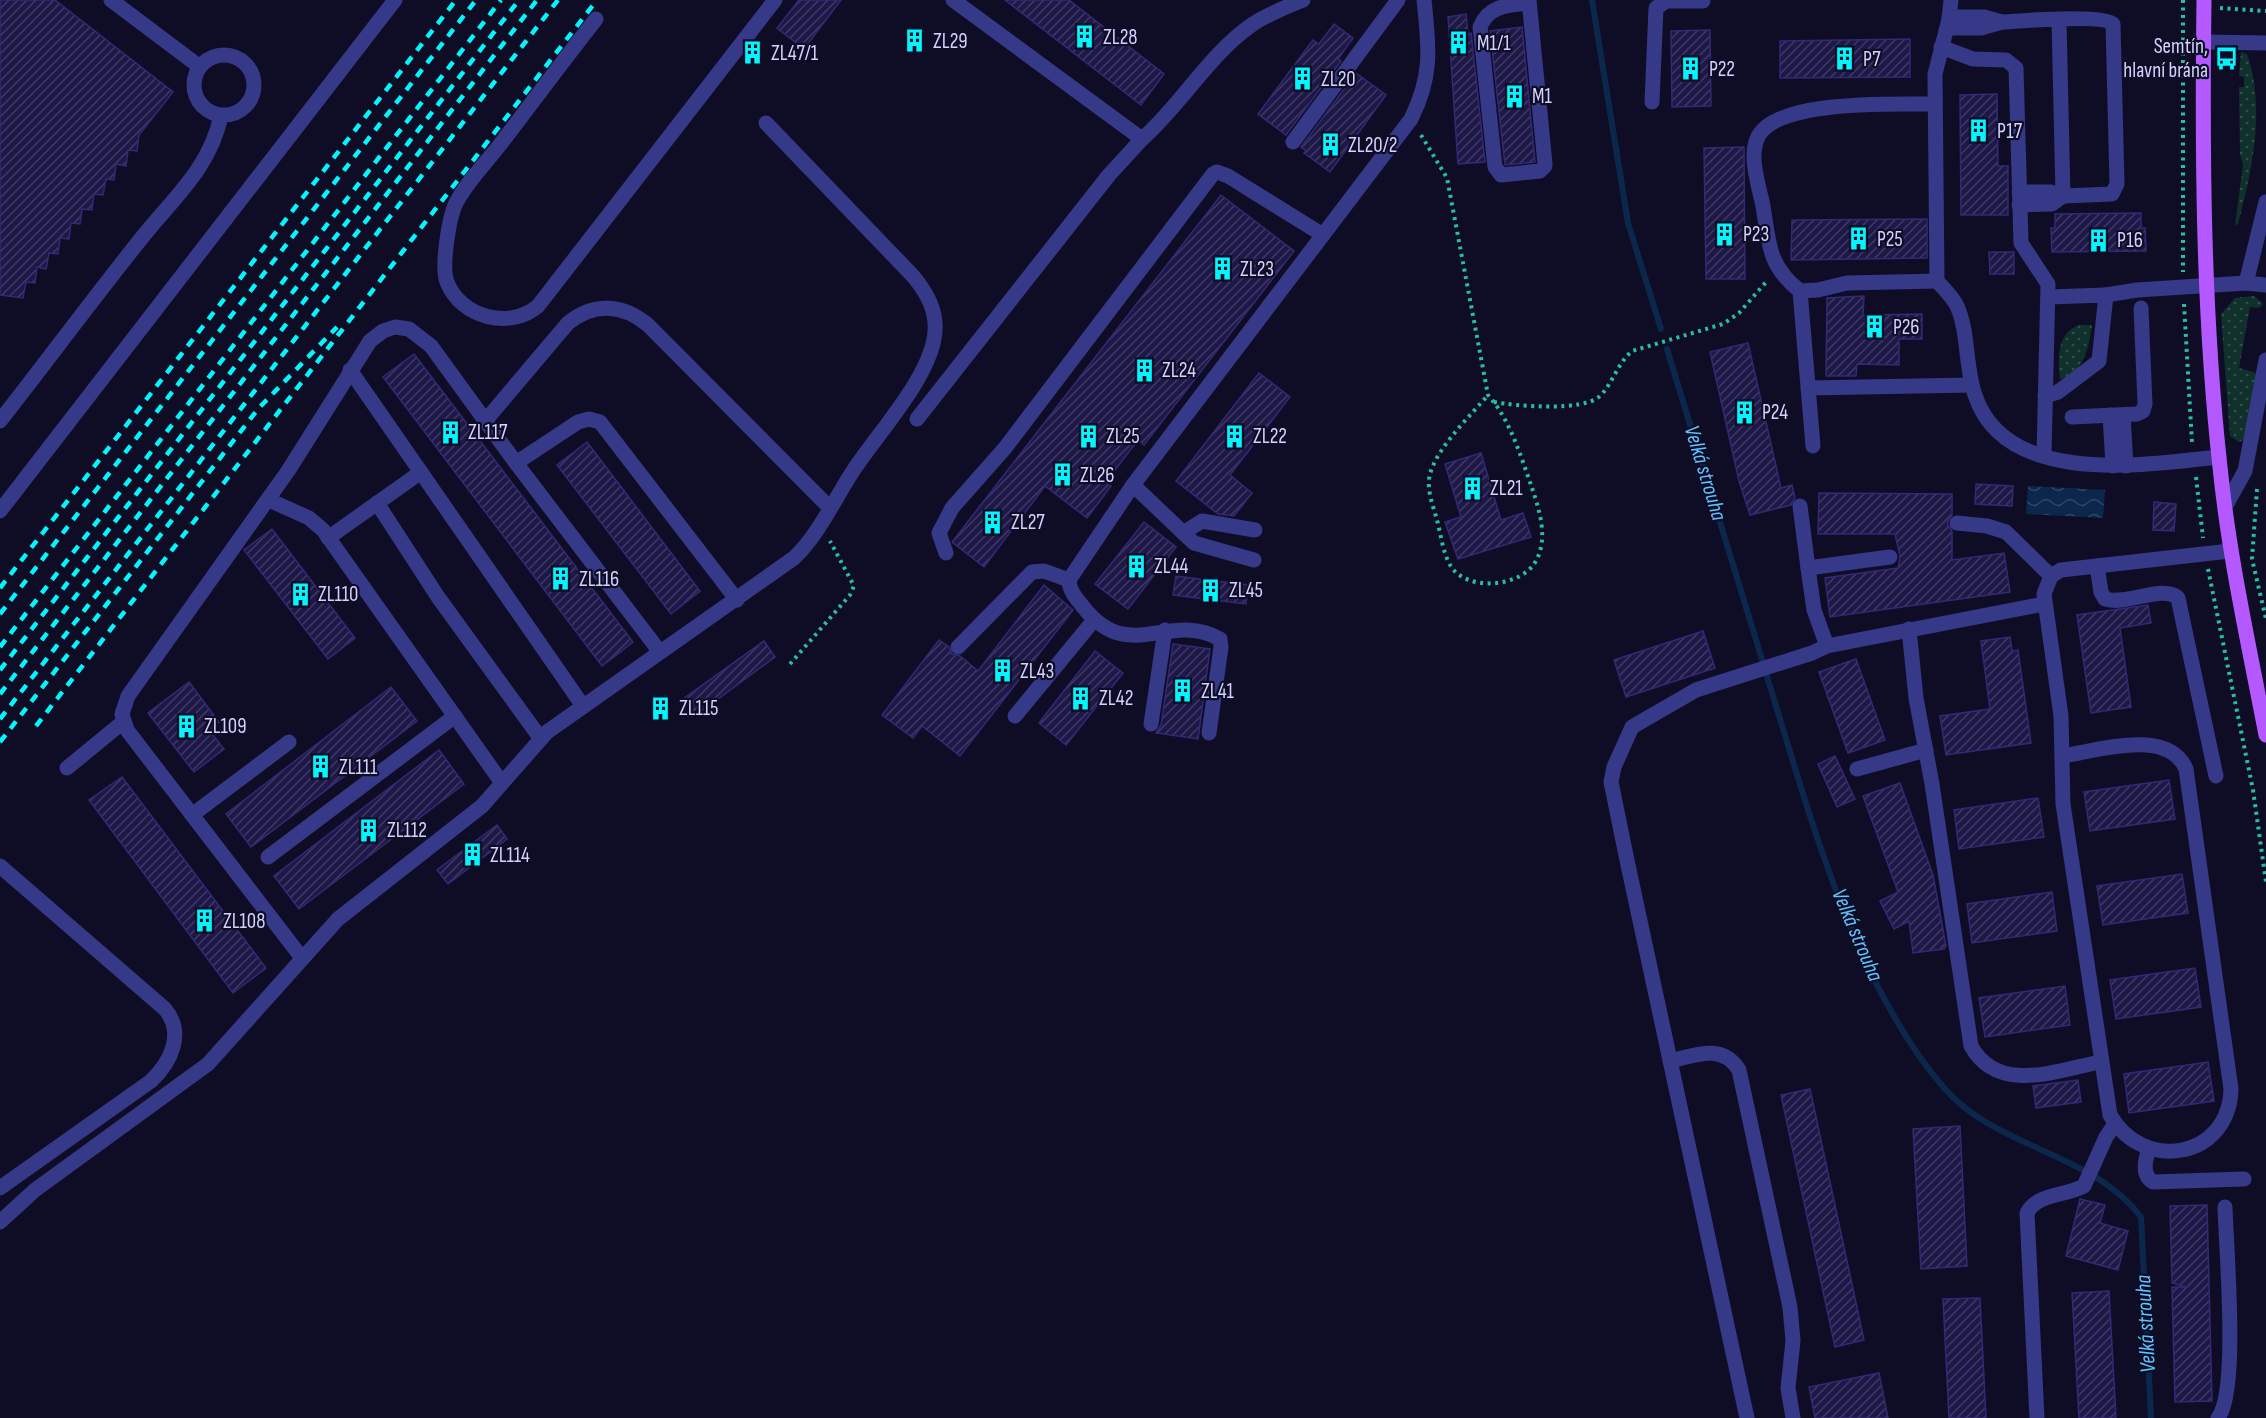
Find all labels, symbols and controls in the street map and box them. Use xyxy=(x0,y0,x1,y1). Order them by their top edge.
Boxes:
building icon: ZL28 xyxy=(1072,24,1098,50)
place label: ZL28 xyxy=(1103,25,1138,50)
building icon: ZL29 xyxy=(902,28,928,54)
place label: ZL29 xyxy=(933,29,968,54)
building icon: M1/1 xyxy=(1446,30,1472,56)
place label: M1/1 xyxy=(1477,31,1511,56)
place label: Semtín, hlavní brána xyxy=(2123,34,2208,83)
building icon: ZL47/1 xyxy=(740,40,766,66)
place label: ZL47/1 xyxy=(771,41,819,66)
bus stop icon: Semtín, hlavní brána xyxy=(2213,45,2239,71)
building icon: P7 xyxy=(1832,46,1858,72)
place label: P7 xyxy=(1863,47,1881,72)
building icon: P22 xyxy=(1678,56,1704,82)
place label: P22 xyxy=(1709,57,1735,82)
building icon: ZL20 xyxy=(1290,66,1316,92)
place label: ZL20 xyxy=(1321,67,1356,92)
building icon: M1 xyxy=(1501,83,1527,109)
place label: M1 xyxy=(1532,84,1552,109)
building icon: P17 xyxy=(1966,118,1992,144)
place label: P17 xyxy=(1997,119,2023,144)
building icon: ZL20/2 xyxy=(1317,132,1343,158)
place label: ZL20/2 xyxy=(1348,133,1397,158)
building icon: P23 xyxy=(1712,221,1738,247)
place label: P23 xyxy=(1743,222,1769,247)
building icon: P25 xyxy=(1846,226,1872,252)
place label: P25 xyxy=(1877,227,1903,252)
building icon: P16 xyxy=(2086,227,2112,253)
place label: P16 xyxy=(2117,228,2143,253)
building icon: ZL23 xyxy=(1209,256,1235,282)
place label: ZL23 xyxy=(1240,257,1274,282)
building icon: P26 xyxy=(1862,314,1888,340)
place label: P26 xyxy=(1893,315,1920,340)
building icon: ZL24 xyxy=(1131,357,1157,383)
place label: ZL24 xyxy=(1162,358,1196,383)
building icon: P24 xyxy=(1731,399,1757,425)
place label: P24 xyxy=(1762,400,1788,425)
building icon: ZL117 xyxy=(437,419,463,445)
place label: ZL117 xyxy=(468,420,508,445)
water label: Velká strouha xyxy=(1678,422,1732,524)
building icon: ZL25 xyxy=(1075,423,1101,449)
building icon: ZL22 xyxy=(1222,423,1248,449)
place label: ZL25 xyxy=(1106,424,1140,449)
place label: ZL22 xyxy=(1253,424,1287,449)
building icon: ZL26 xyxy=(1049,462,1075,488)
place label: ZL26 xyxy=(1080,463,1115,488)
building icon: ZL21 xyxy=(1459,475,1485,501)
place label: ZL21 xyxy=(1490,476,1523,501)
building icon: ZL27 xyxy=(980,509,1006,535)
place label: ZL27 xyxy=(1011,510,1045,535)
building icon: ZL44 xyxy=(1123,553,1149,579)
place label: ZL44 xyxy=(1154,554,1189,579)
building icon: ZL116 xyxy=(548,566,574,592)
place label: ZL116 xyxy=(579,567,619,592)
building icon: ZL45 xyxy=(1198,577,1224,603)
place label: ZL45 xyxy=(1229,578,1263,603)
building icon: ZL110 xyxy=(287,581,313,607)
place label: ZL110 xyxy=(318,582,359,607)
building icon: ZL43 xyxy=(989,658,1015,684)
place label: ZL43 xyxy=(1020,659,1054,684)
building icon: ZL41 xyxy=(1170,678,1196,704)
place label: ZL41 xyxy=(1201,679,1235,704)
building icon: ZL42 xyxy=(1068,685,1094,711)
place label: ZL42 xyxy=(1099,686,1133,711)
building icon: ZL115 xyxy=(648,695,674,721)
place label: ZL115 xyxy=(679,696,719,721)
building icon: ZL109 xyxy=(173,713,199,739)
place label: ZL109 xyxy=(204,714,246,739)
building icon: ZL111 xyxy=(308,754,334,780)
place label: ZL111 xyxy=(339,755,378,780)
building icon: ZL112 xyxy=(356,817,382,843)
place label: ZL112 xyxy=(387,818,427,843)
building icon: ZL114 xyxy=(459,842,485,868)
place label: ZL114 xyxy=(490,843,530,868)
water label: Velká strouha xyxy=(1825,885,1889,985)
building icon: ZL108 xyxy=(192,908,218,934)
place label: ZL108 xyxy=(223,909,265,934)
water label: Velká strouha xyxy=(2130,1274,2162,1374)

